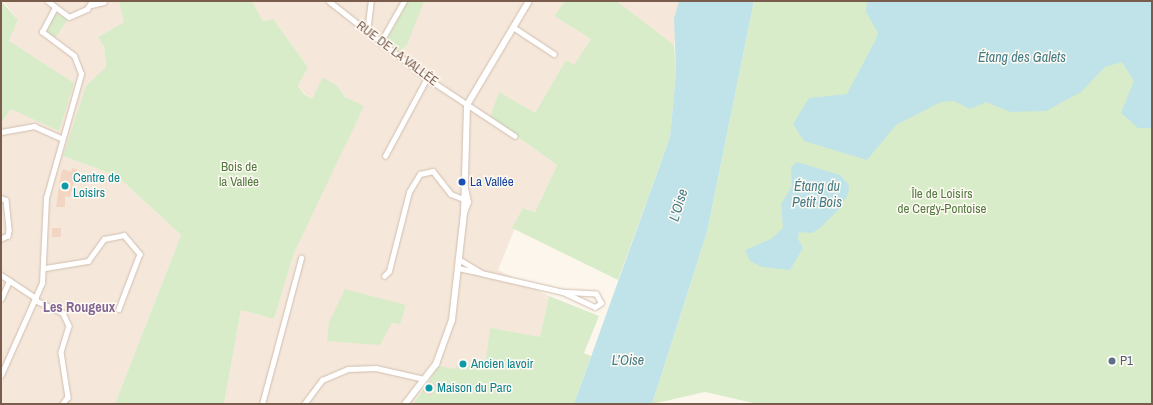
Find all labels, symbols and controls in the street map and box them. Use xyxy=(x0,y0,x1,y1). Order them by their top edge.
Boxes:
street label: RUE DE LA VALLÉE xyxy=(353,18,441,90)
water label: Étang des Galets xyxy=(978,49,1066,65)
park label: Bois de la Vallée xyxy=(219,160,259,191)
place label: Centre de Loisirs xyxy=(73,171,120,202)
place label: La Vallée xyxy=(470,174,514,190)
marker: La Vallée xyxy=(457,177,467,187)
water label: Étang du Petit Bois xyxy=(792,178,842,210)
marker: Centre de Loisirs xyxy=(60,181,70,191)
water label: L'Oise xyxy=(665,187,691,223)
park label: Île de Loisirs de Cergy-Pontoise xyxy=(898,187,986,218)
district label: Les Rougeux xyxy=(43,299,115,315)
water label: L’Oise xyxy=(612,352,644,368)
place label: P1 xyxy=(1120,353,1133,369)
place label: Ancien lavoir xyxy=(471,356,533,372)
marker: P1 xyxy=(1107,356,1117,366)
marker: Ancien lavoir xyxy=(458,359,468,369)
place label: Maison du Parc xyxy=(437,380,512,396)
marker: Maison du Parc xyxy=(424,383,434,393)

